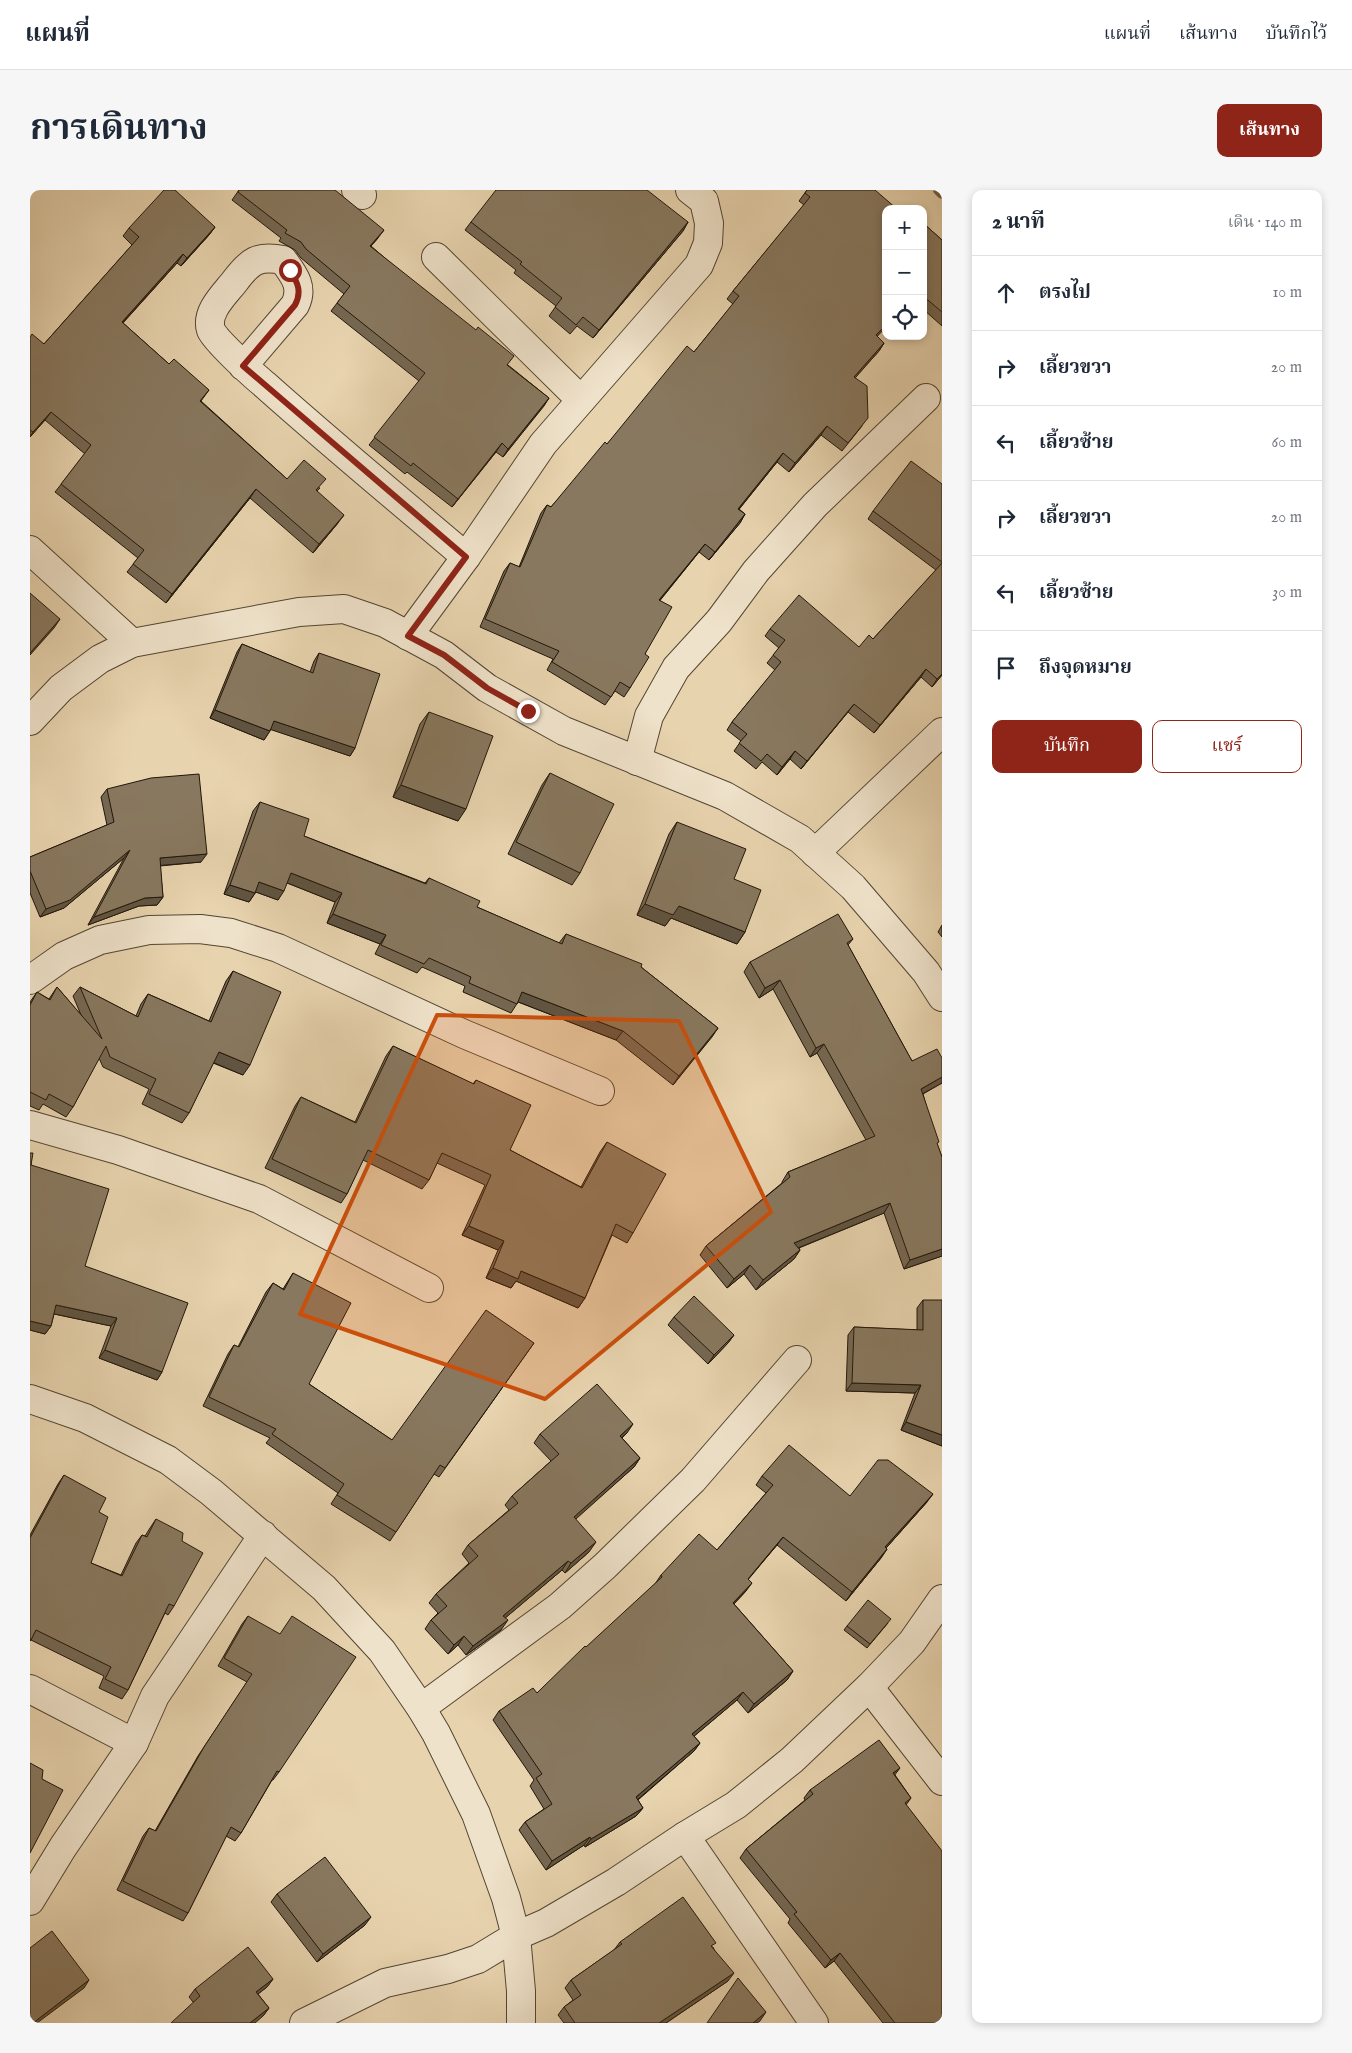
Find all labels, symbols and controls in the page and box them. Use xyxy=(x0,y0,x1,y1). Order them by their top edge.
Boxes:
text: แผนที่ xyxy=(25,19,90,50)
text: แผนที่ xyxy=(1104,23,1151,46)
text: เส้นทาง xyxy=(1179,23,1238,46)
text: บันทึกไว้ xyxy=(1266,23,1327,46)
button: เส้นทาง xyxy=(1217,104,1322,157)
text: การเดินทาง xyxy=(30,107,208,152)
map controls xyxy=(882,205,927,340)
button: + xyxy=(882,205,927,250)
text: 2 นาที xyxy=(992,209,1045,236)
text: เดิน · 140 m xyxy=(1228,213,1302,233)
button: − xyxy=(882,250,927,295)
route start xyxy=(279,259,302,282)
icon: ahead xyxy=(992,279,1020,307)
text: ตรงไป xyxy=(1039,281,1091,305)
text: 10 m xyxy=(1272,283,1302,303)
button: locate xyxy=(882,295,927,340)
icon: right xyxy=(992,354,1020,382)
text: เลี้ยวขวา xyxy=(1039,356,1111,380)
text: 20 m xyxy=(1271,358,1302,378)
icon: left xyxy=(992,429,1020,457)
text: เลี้ยวซ้าย xyxy=(1039,431,1113,455)
text: 60 m xyxy=(1272,433,1302,453)
icon: right xyxy=(992,504,1020,532)
text: เลี้ยวขวา xyxy=(1039,506,1111,530)
text: 20 m xyxy=(1271,508,1302,528)
icon: left xyxy=(992,579,1020,607)
text: เลี้ยวซ้าย xyxy=(1039,581,1113,605)
text: 30 m xyxy=(1272,583,1302,603)
icon: arrive xyxy=(992,654,1020,682)
text: ถึงจุดหมาย xyxy=(1039,656,1132,680)
route end xyxy=(517,700,540,723)
button: บันทึก xyxy=(992,720,1142,773)
button: แชร์ xyxy=(1152,720,1302,773)

